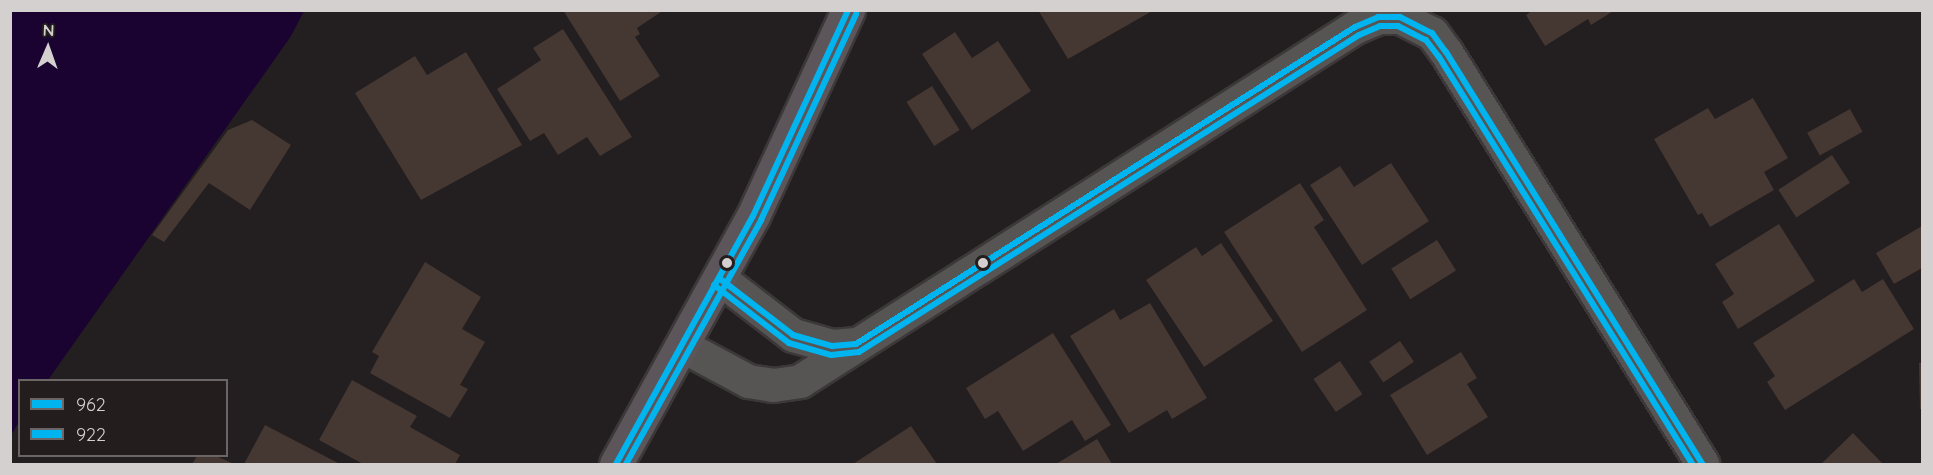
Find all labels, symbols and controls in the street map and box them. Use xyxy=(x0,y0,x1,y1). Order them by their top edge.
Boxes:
north arrow xyxy=(18,18,78,78)
text: N xyxy=(42,20,55,40)
unlabelled marker xyxy=(721,257,733,269)
unlabelled marker xyxy=(977,257,989,269)
legend xyxy=(18,379,228,457)
text: 962 xyxy=(76,393,106,416)
text: 922 xyxy=(76,423,106,446)

